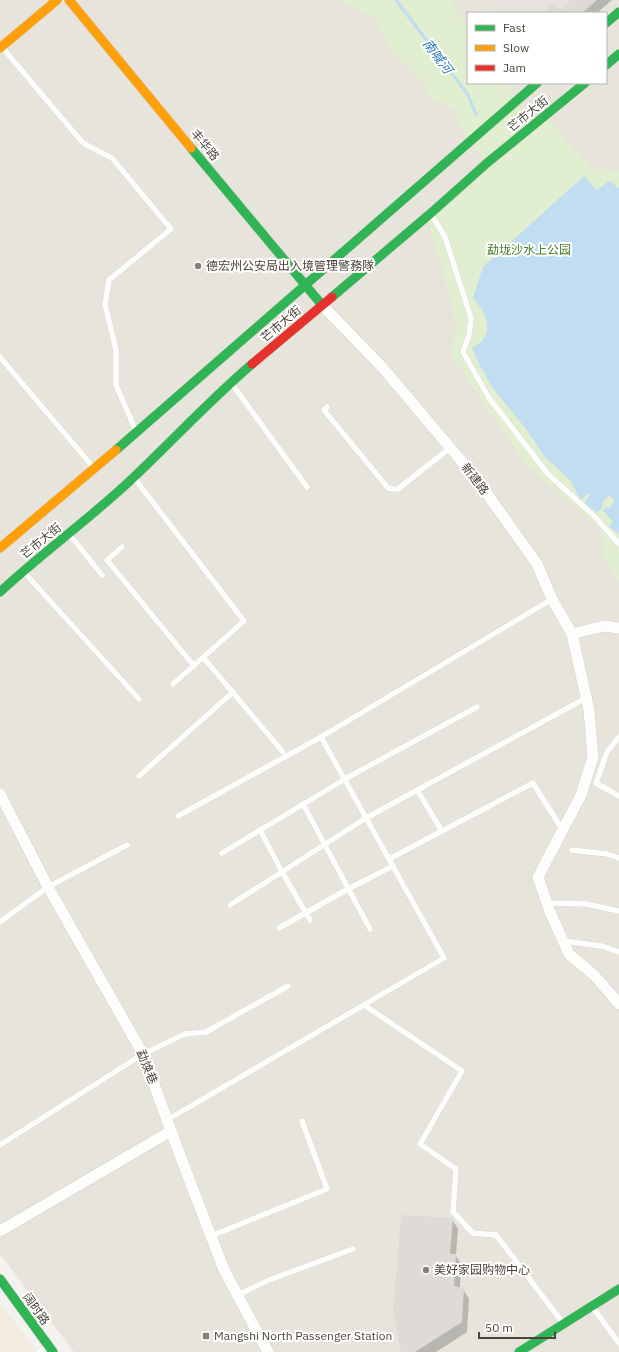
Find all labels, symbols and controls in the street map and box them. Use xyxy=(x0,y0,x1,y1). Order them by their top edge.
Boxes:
legend xyxy=(467,12,607,84)
text: Fast xyxy=(503,20,526,35)
water label: 南喊河 xyxy=(419,36,458,79)
text: Slow xyxy=(503,40,529,55)
text: Jam xyxy=(503,60,526,75)
street label: 芒市大街 xyxy=(504,93,551,135)
street label: 丰华路 xyxy=(188,126,223,163)
park label: 勐垅沙水上公园 xyxy=(487,242,571,257)
place label: 德宏州公安局出入境管理警務隊 xyxy=(206,258,374,273)
marker: 德宏州公安局出入境管理警務隊 xyxy=(193,261,203,271)
street label: 芒市大街 xyxy=(257,302,304,345)
street label: 新建路 xyxy=(458,460,492,497)
street label: 芒市大街 xyxy=(17,520,64,562)
street label: 勐焕巷 xyxy=(134,1047,161,1086)
place label: 美好家园购物中心 xyxy=(434,1262,530,1277)
marker: 美好家园购物中心 xyxy=(421,1265,431,1275)
street label: 阔时路 xyxy=(20,1290,53,1328)
scale bar xyxy=(479,1314,555,1340)
text: 50 m xyxy=(485,1320,513,1335)
place label: Mangshi North Passenger Station xyxy=(214,1328,392,1343)
marker: Mangshi North Passenger Station xyxy=(201,1331,211,1341)

